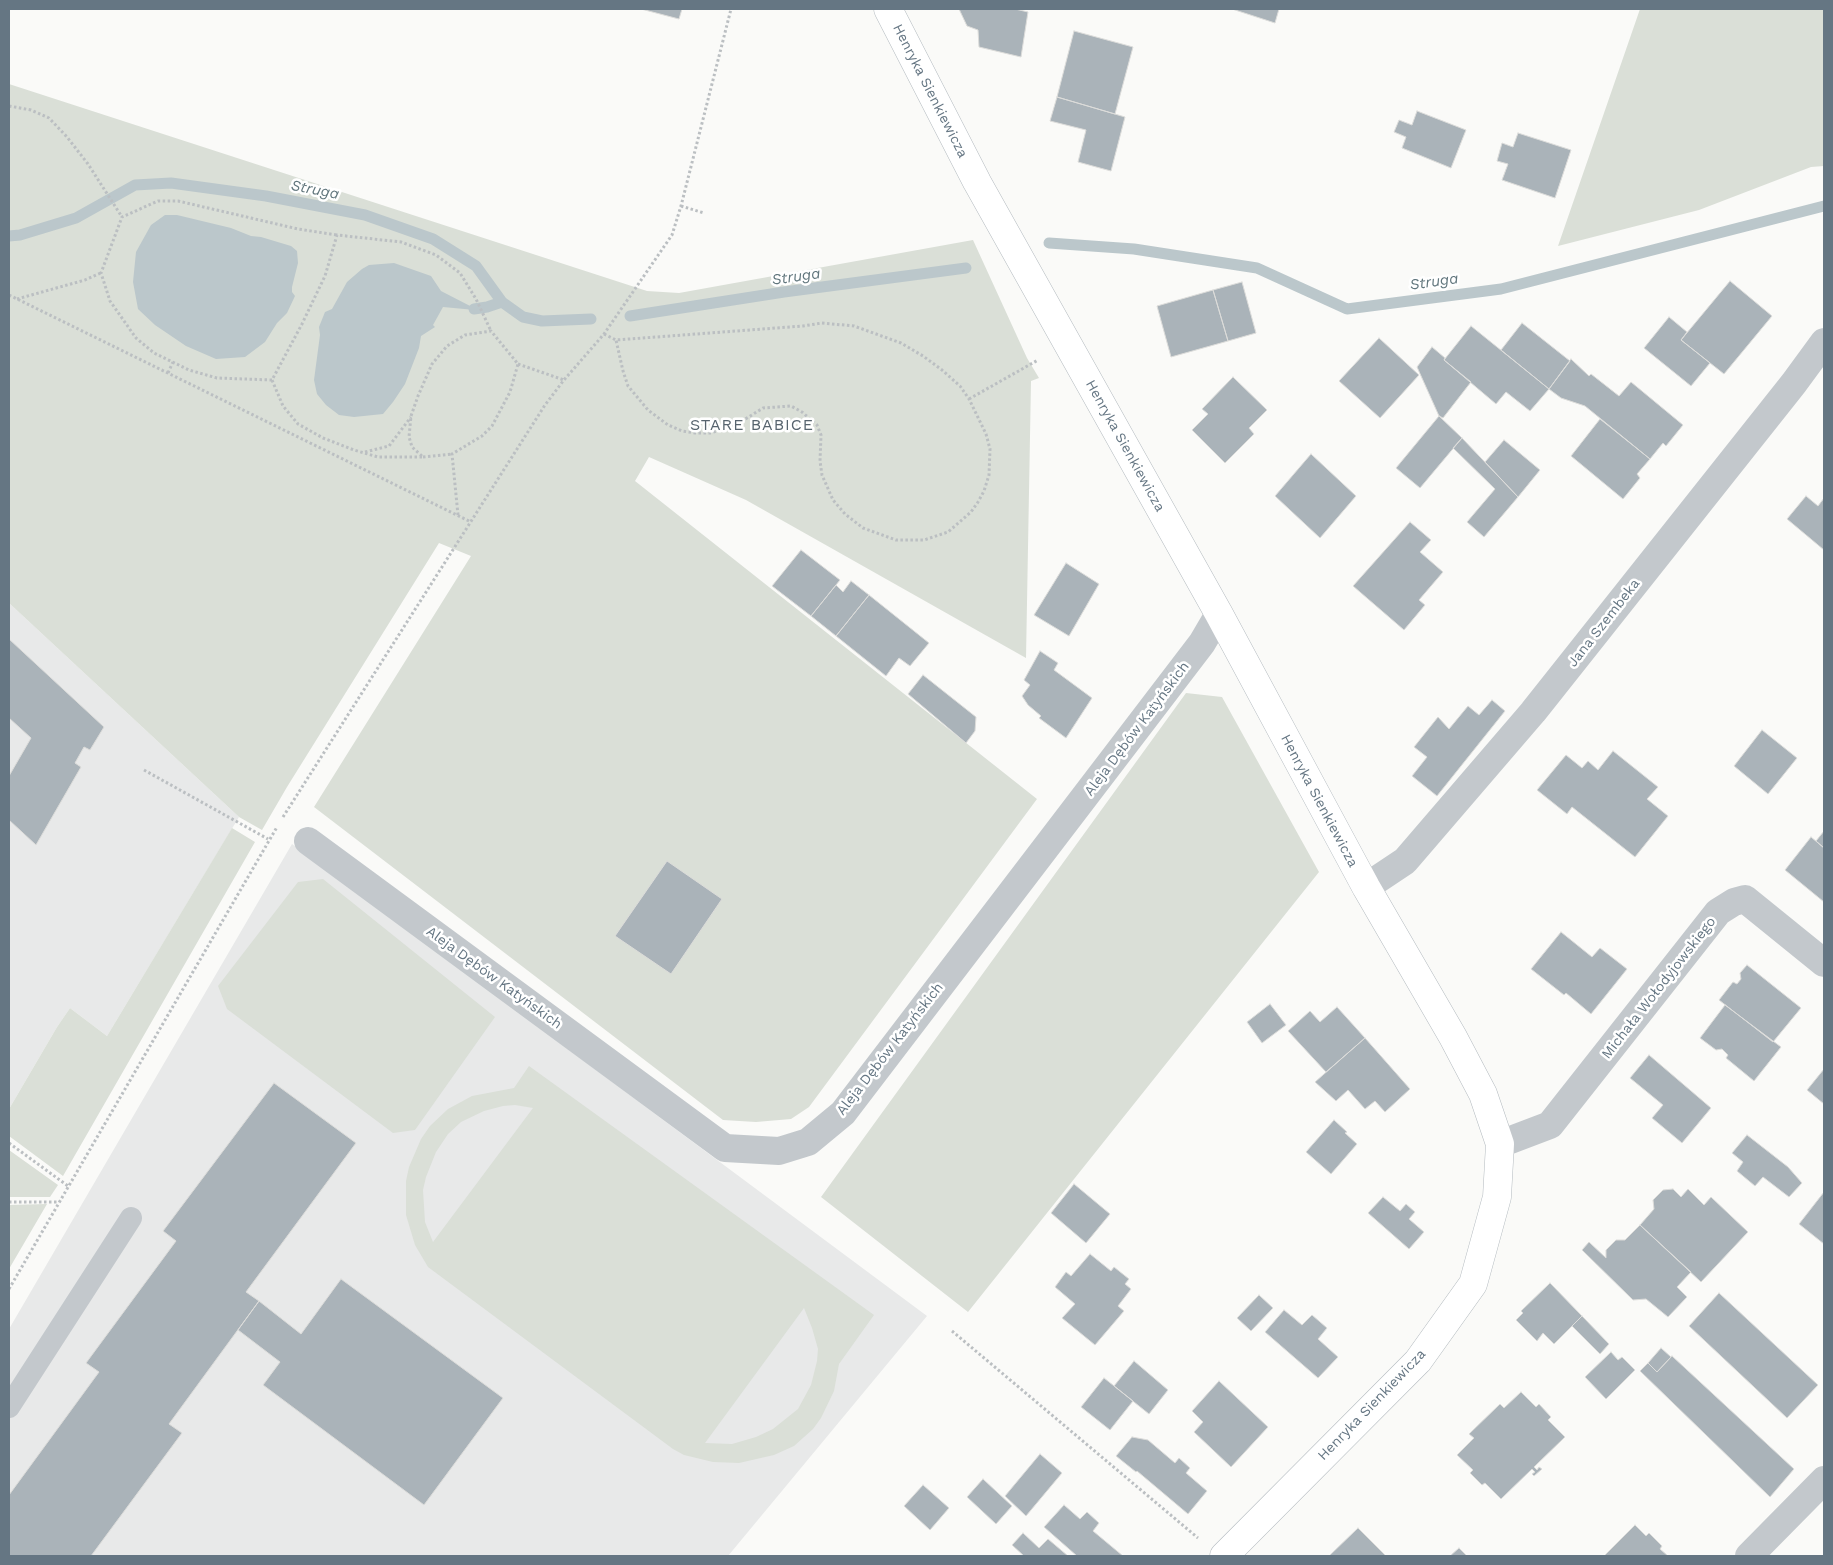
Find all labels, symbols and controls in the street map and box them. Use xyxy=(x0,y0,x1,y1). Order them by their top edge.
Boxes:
street label: Henryka Sienkiewicza xyxy=(889,21,971,161)
water label: Struga xyxy=(289,177,341,203)
water label: Struga xyxy=(771,265,821,289)
water label: Struga xyxy=(1409,270,1459,294)
street label: Henryka Sienkiewicza xyxy=(1082,377,1168,515)
district label: STARE BABICE xyxy=(688,415,816,435)
street label: Jana Szembeka xyxy=(1564,576,1644,670)
street label: Aleja Dębów Katyńskich xyxy=(1081,659,1193,799)
street label: Henryka Sienkiewicza xyxy=(1277,732,1361,870)
street label: Michała Wołodyjowskiego xyxy=(1598,914,1720,1062)
street label: Aleja Dębów Katyńskich xyxy=(423,923,565,1033)
street label: Aleja Dębów Katyńskich xyxy=(833,979,947,1119)
street label: Henryka Sienkiewicza xyxy=(1315,1346,1429,1464)

